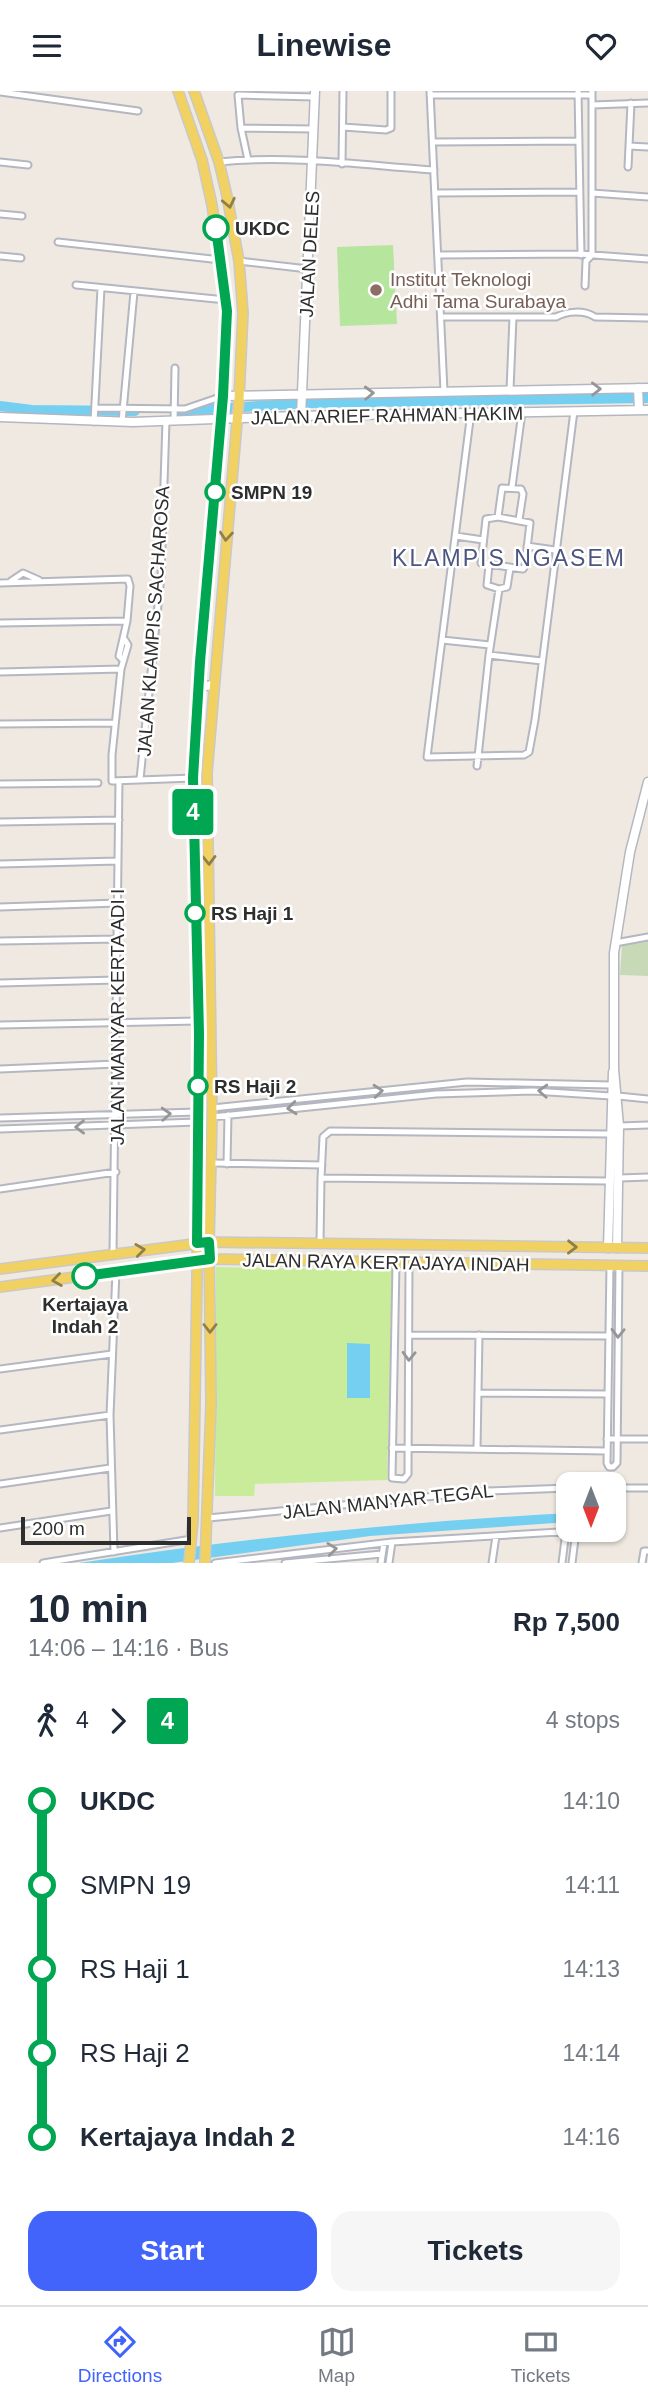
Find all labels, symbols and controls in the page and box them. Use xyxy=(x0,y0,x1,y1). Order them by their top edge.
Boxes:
icon: menu xyxy=(28,27,66,65)
text: Linewise xyxy=(256,27,392,63)
icon: heart xyxy=(582,27,620,65)
street label: JALAN DELES xyxy=(296,190,323,318)
one-way arrow xyxy=(220,197,235,209)
marker: UKDC xyxy=(203,215,229,241)
place label: UKDC xyxy=(235,218,290,239)
place label: Institut Teknologi Adhi Tama Surabaya xyxy=(390,269,566,312)
marker: Institut Teknologi Adhi Tama Surabaya xyxy=(368,282,384,298)
one-way arrow xyxy=(591,381,602,396)
one-way arrow xyxy=(363,385,374,400)
street label: JALAN ARIEF RAHMAN HAKIM xyxy=(251,403,523,428)
marker: SMPN 19 xyxy=(205,482,225,502)
place label: SMPN 19 xyxy=(231,482,312,503)
street label: JALAN KLAMPIS SACHAROSA xyxy=(134,485,173,757)
one-way arrow xyxy=(219,530,234,541)
district label: KLAMPIS NGASEM xyxy=(392,545,626,571)
line badge: 4 xyxy=(170,789,216,835)
text: 4 xyxy=(186,798,200,825)
one-way arrow xyxy=(201,855,217,866)
street label: JALAN MANYAR KERTA ADI I xyxy=(107,889,128,1145)
marker: RS Haji 1 xyxy=(185,903,205,923)
place label: RS Haji 1 xyxy=(211,903,294,924)
marker: RS Haji 2 xyxy=(188,1076,208,1096)
place label: RS Haji 2 xyxy=(214,1076,296,1097)
one-way arrow xyxy=(372,1084,383,1099)
one-way arrow xyxy=(537,1084,548,1099)
one-way arrow xyxy=(286,1101,297,1116)
one-way arrow xyxy=(161,1106,172,1121)
one-way arrow xyxy=(74,1120,85,1135)
one-way arrow xyxy=(566,1240,577,1255)
one-way arrow xyxy=(135,1242,146,1257)
street label: JALAN RAYA KERTAJAYA INDAH xyxy=(242,1249,530,1276)
marker: Kertajaya Indah 2 xyxy=(72,1263,98,1289)
one-way arrow xyxy=(51,1272,63,1287)
place label: Kertajaya Indah 2 xyxy=(42,1294,128,1337)
one-way arrow xyxy=(202,1323,218,1333)
one-way arrow xyxy=(611,1328,626,1339)
one-way arrow xyxy=(401,1350,416,1361)
north arrow xyxy=(556,1472,626,1542)
map controls xyxy=(556,1472,626,1542)
street label: JALAN MANYAR TEGAL xyxy=(282,1480,494,1523)
scale bar xyxy=(21,1514,191,1546)
text: 200 m xyxy=(32,1518,85,1539)
one-way arrow xyxy=(326,1542,337,1557)
text: 10 min xyxy=(28,1588,148,1630)
text: Rp 7,500 xyxy=(513,1607,620,1637)
text: 14:06 – 14:16 · Bus xyxy=(28,1635,229,1661)
icon: walk xyxy=(28,1702,66,1740)
icon: forward xyxy=(99,1702,137,1740)
text: 4 xyxy=(76,1707,89,1733)
text: 4 xyxy=(161,1707,174,1734)
text: 4 stops xyxy=(546,1707,620,1733)
text: UKDC xyxy=(80,1786,155,1816)
text: 14:10 xyxy=(562,1788,620,1814)
text: SMPN 19 xyxy=(80,1870,191,1900)
text: 14:11 xyxy=(564,1872,620,1898)
text: RS Haji 1 xyxy=(80,1954,190,1984)
text: 14:13 xyxy=(562,1956,620,1982)
text: RS Haji 2 xyxy=(80,2038,190,2068)
text: 14:14 xyxy=(562,2040,620,2066)
text: Kertajaya Indah 2 xyxy=(80,2122,295,2152)
text: 14:16 xyxy=(562,2124,620,2150)
button: Start xyxy=(28,2211,317,2291)
button: Tickets xyxy=(331,2211,620,2291)
tab: Directions xyxy=(78,2323,162,2387)
tab: Map xyxy=(318,2323,356,2387)
tab: Tickets xyxy=(511,2323,570,2387)

